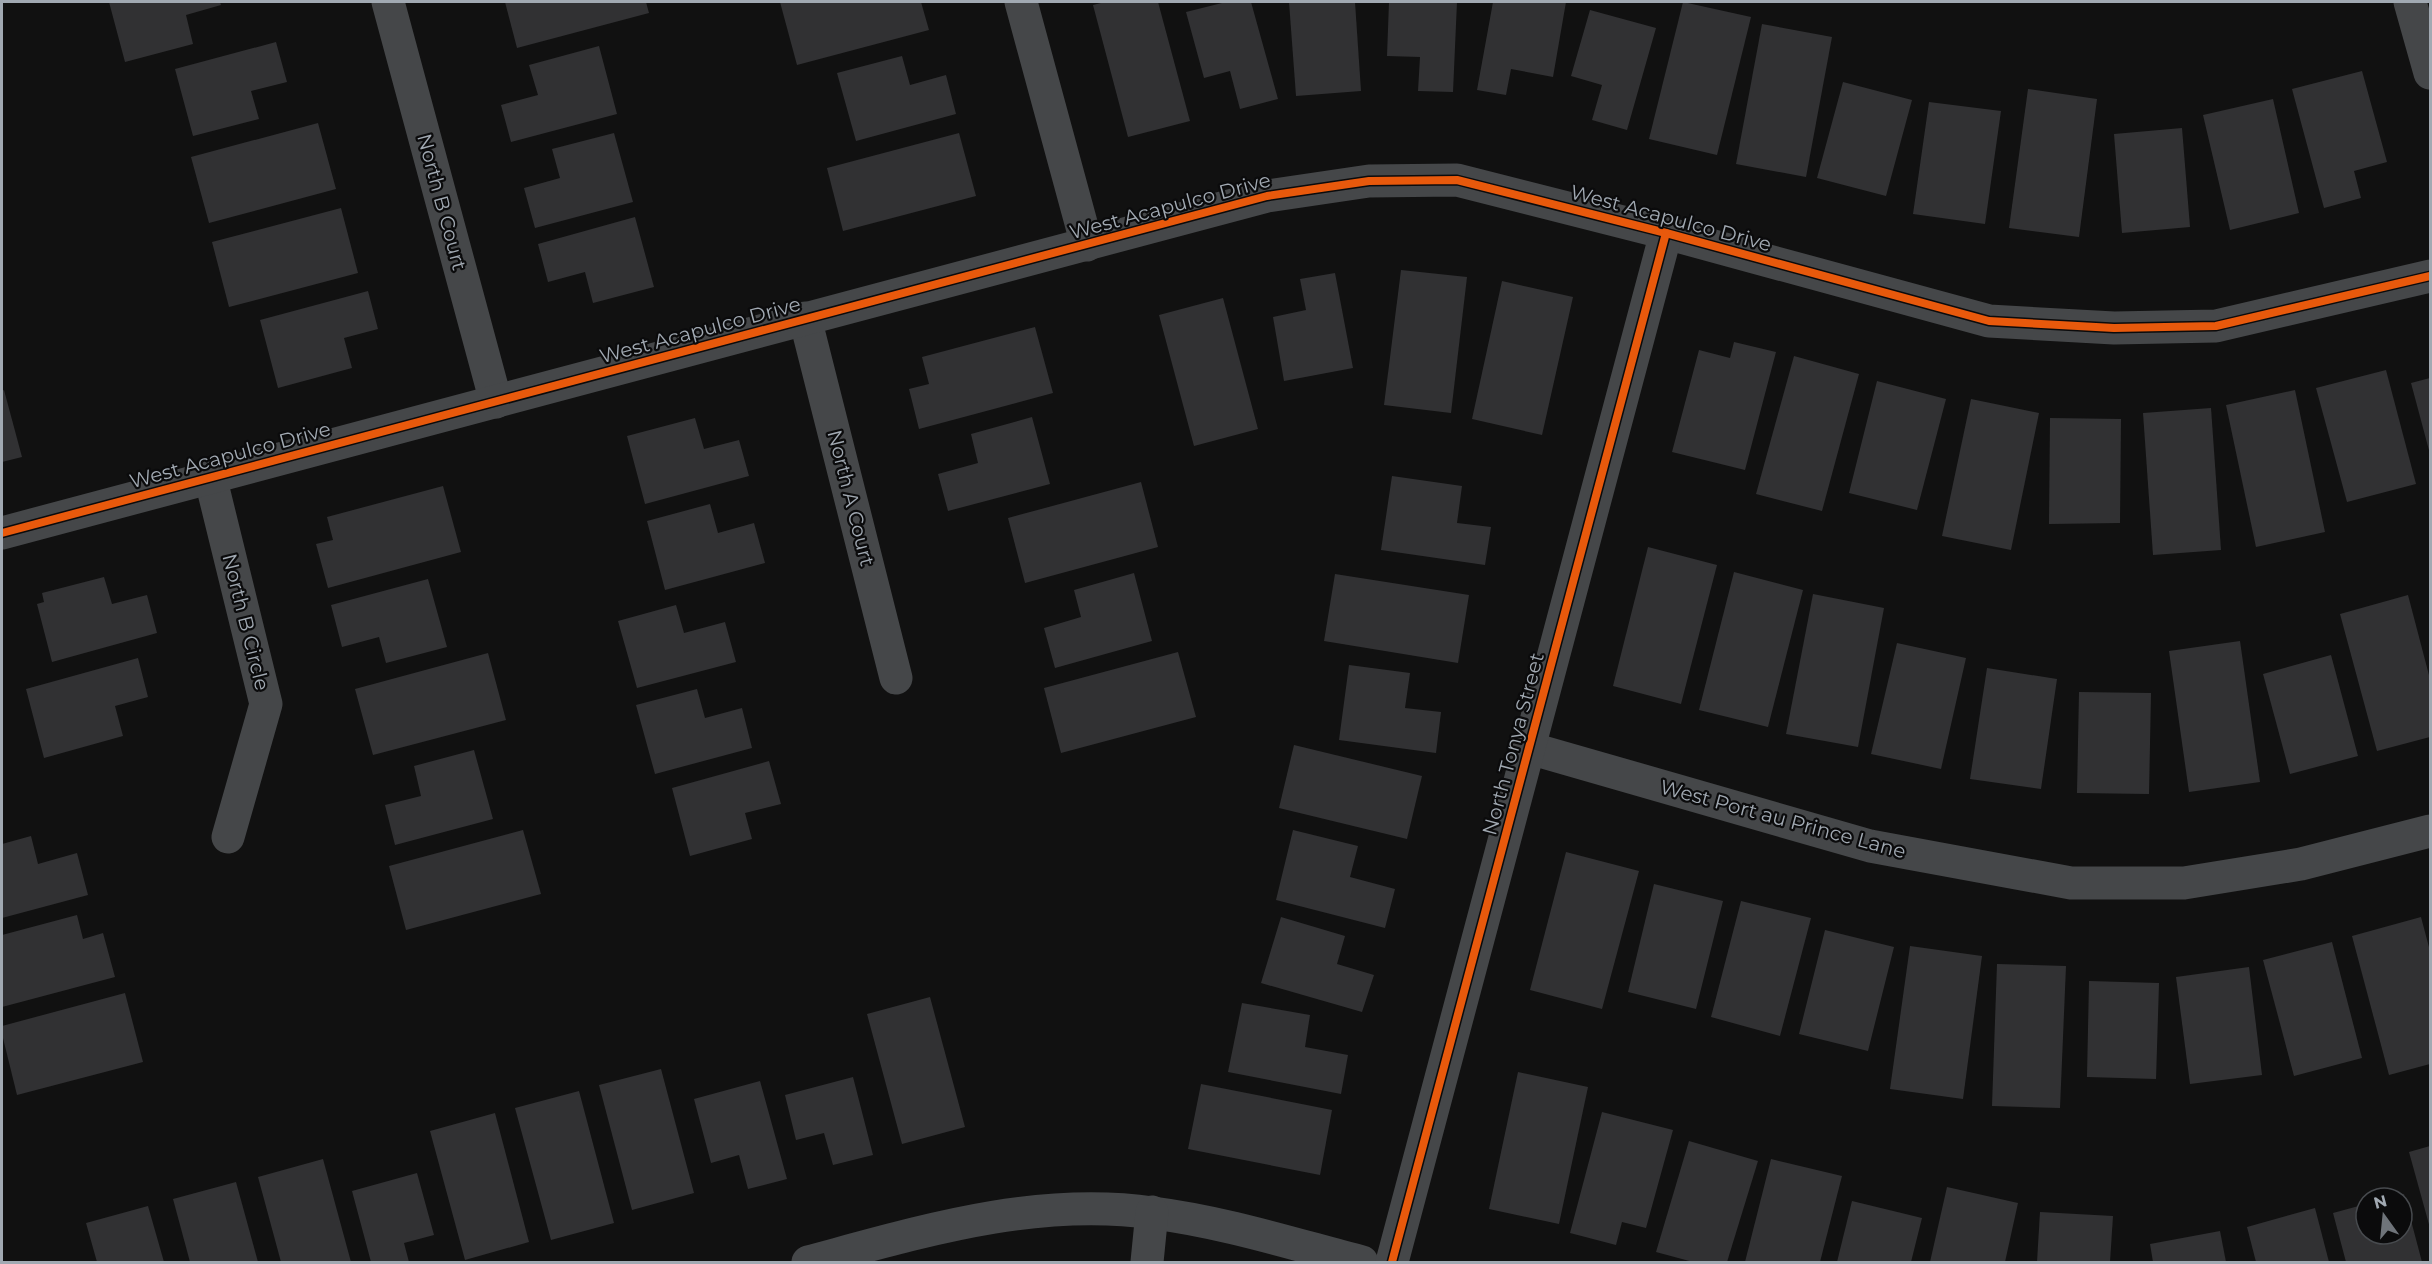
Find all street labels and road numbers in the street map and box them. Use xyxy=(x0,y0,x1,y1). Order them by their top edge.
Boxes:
street label: North B Court xyxy=(412,131,472,273)
street label: West Acapulco Drive xyxy=(1067,168,1273,244)
street label: West Acapulco Drive xyxy=(1568,180,1774,256)
street label: West Acapulco Drive xyxy=(597,292,803,368)
street label: West Acapulco Drive xyxy=(127,417,333,493)
street label: North A Court xyxy=(822,427,880,569)
street label: North B Circle xyxy=(217,551,275,693)
street label: North Tonya Street xyxy=(1477,650,1549,838)
street label: West Port au Prince Lane xyxy=(1658,775,1908,863)

